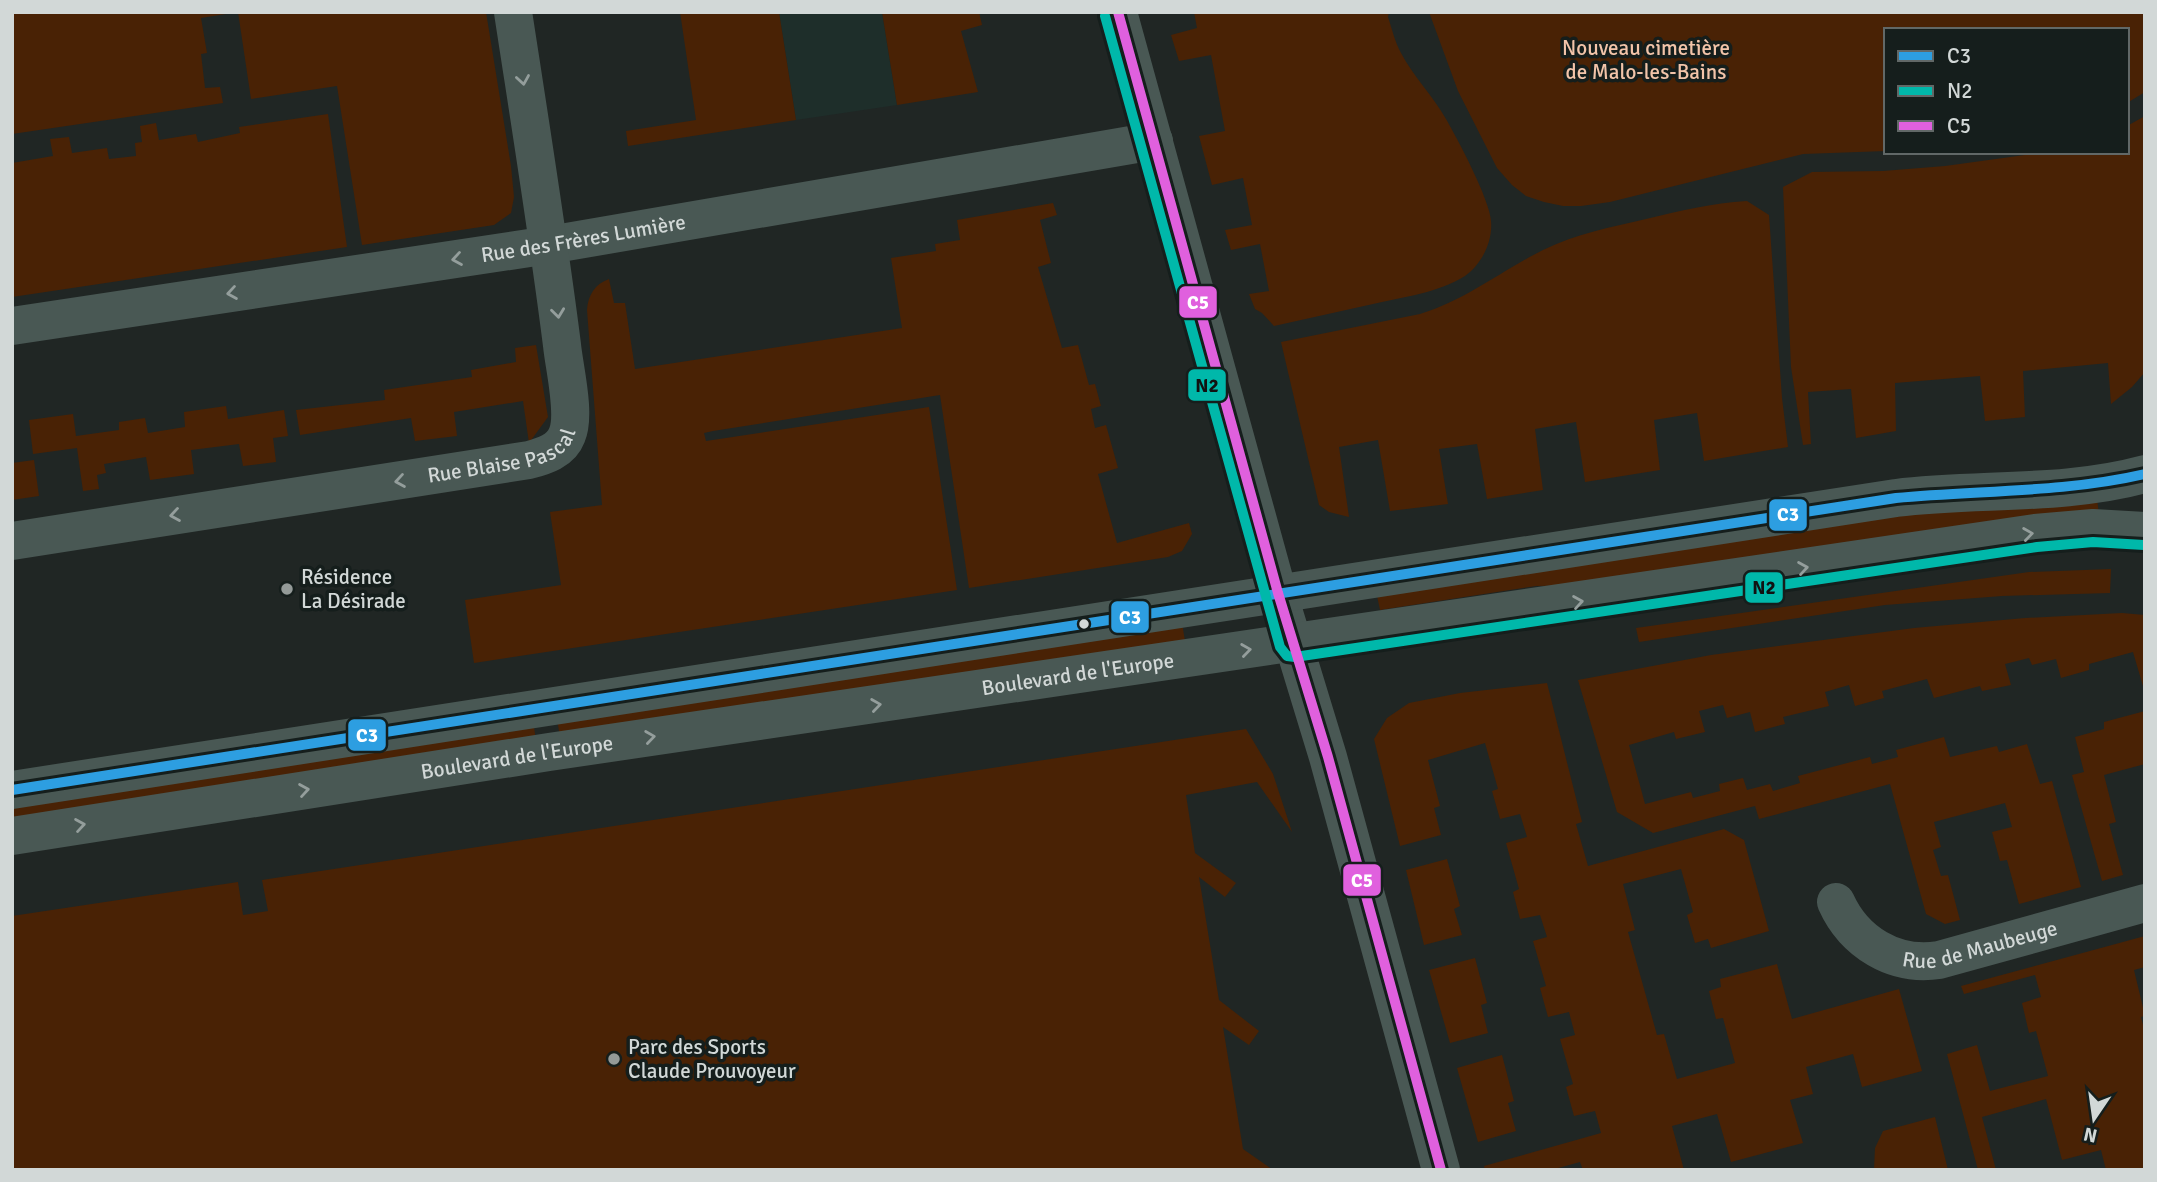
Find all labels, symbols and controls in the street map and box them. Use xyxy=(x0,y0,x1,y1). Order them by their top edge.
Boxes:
legend xyxy=(1884,28,2129,154)
park label: Nouveau cimetière de Malo-les-Bains xyxy=(1562,35,1730,85)
text: C3 xyxy=(1947,43,1971,69)
one-way arrow xyxy=(516,74,531,86)
text: N2 xyxy=(1947,78,1973,104)
text: C5 xyxy=(1947,113,1971,139)
street label: Rue des Frères Lumière xyxy=(479,209,688,268)
one-way arrow xyxy=(451,251,463,266)
one-way arrow xyxy=(226,285,238,300)
line badge: C5 xyxy=(1178,285,1218,319)
text: C5 xyxy=(1187,291,1209,315)
one-way arrow xyxy=(550,307,565,319)
line badge: N2 xyxy=(1187,368,1227,402)
text: N2 xyxy=(1195,374,1219,398)
street label: Rue Blaise Pascal xyxy=(426,425,581,489)
one-way arrow xyxy=(394,473,406,488)
line badge: C3 xyxy=(1768,498,1808,532)
text: C3 xyxy=(1777,503,1799,527)
one-way arrow xyxy=(170,508,181,523)
one-way arrow xyxy=(2023,527,2034,542)
one-way arrow xyxy=(1798,560,1809,575)
place label: Résidence La Désirade xyxy=(301,564,406,614)
line badge: N2 xyxy=(1744,571,1784,604)
text: N2 xyxy=(1752,576,1776,600)
marker: Résidence La Désirade xyxy=(279,581,295,597)
one-way arrow xyxy=(1573,594,1584,609)
line badge: C3 xyxy=(1110,600,1150,634)
text: C3 xyxy=(1119,606,1141,630)
unlabelled marker xyxy=(1077,617,1091,631)
one-way arrow xyxy=(1240,643,1252,658)
street label: Boulevard de l'Europe xyxy=(980,647,1176,701)
one-way arrow xyxy=(870,697,881,712)
line badge: C3 xyxy=(347,718,387,752)
text: C3 xyxy=(356,724,378,748)
street label: Boulevard de l'Europe xyxy=(419,730,615,785)
one-way arrow xyxy=(645,730,656,745)
one-way arrow xyxy=(299,783,310,798)
one-way arrow xyxy=(74,818,86,833)
line badge: C5 xyxy=(1342,863,1382,897)
text: C5 xyxy=(1351,869,1373,893)
street label: Rue de Maubeuge xyxy=(1900,915,2060,974)
place label: Parc des Sports Claude Prouvoyeur xyxy=(628,1034,796,1084)
marker: Parc des Sports Claude Prouvoyeur xyxy=(606,1051,622,1067)
north arrow xyxy=(2059,1084,2129,1154)
text: N xyxy=(2081,1121,2100,1148)

